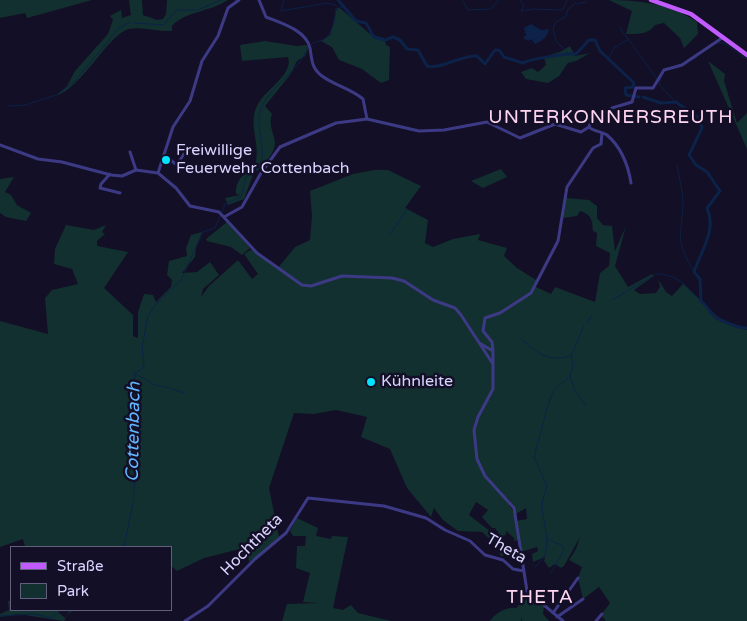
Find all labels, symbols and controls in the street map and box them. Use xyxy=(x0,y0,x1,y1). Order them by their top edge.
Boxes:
district label: UNTERKONNERSREUTH xyxy=(486,107,736,129)
place label: Freiwillige Feuerwehr Cottenbach xyxy=(176,141,350,179)
marker: Freiwillige Feuerwehr Cottenbach xyxy=(160,154,172,166)
place label: Kühnleite xyxy=(381,372,453,392)
marker: Kühnleite xyxy=(365,376,377,388)
water label: Cottenbach xyxy=(122,382,146,482)
street label: Hochtheta xyxy=(217,510,287,580)
street label: Theta xyxy=(482,530,530,568)
legend xyxy=(10,546,172,611)
text: Straße xyxy=(57,557,103,575)
text: Park xyxy=(57,582,89,600)
district label: THETA xyxy=(506,587,574,609)

